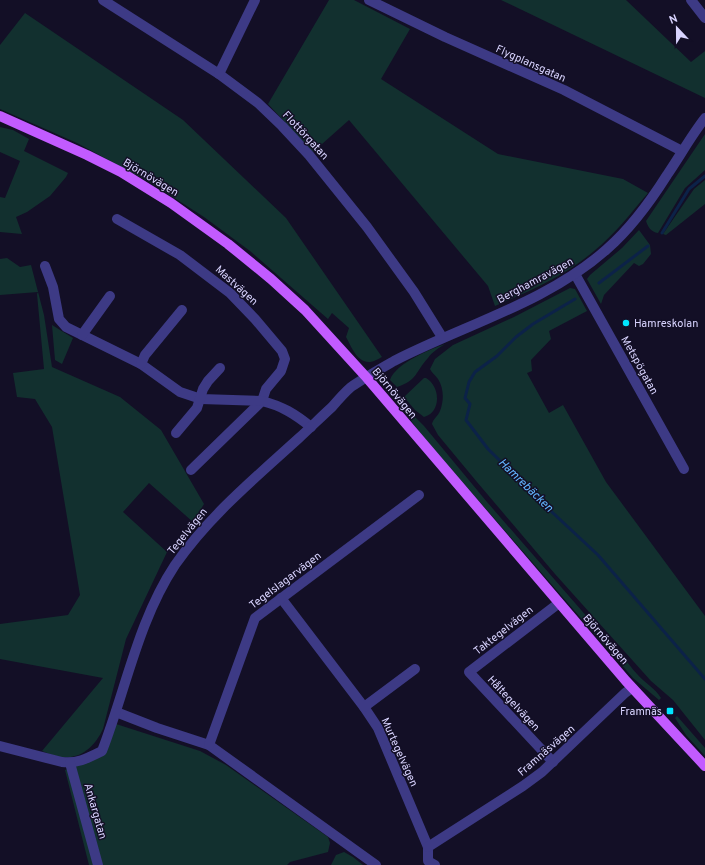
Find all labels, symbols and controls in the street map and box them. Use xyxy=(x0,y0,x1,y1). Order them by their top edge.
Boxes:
north arrow xyxy=(657,8,697,48)
text: N xyxy=(667,12,680,28)
street label: Flygplansgatan xyxy=(493,42,568,86)
street label: Flottörgatan xyxy=(279,108,331,163)
street label: Björnövägen xyxy=(120,156,181,200)
street label: Berghamravägen xyxy=(495,255,576,307)
street label: Mastvägen xyxy=(212,263,261,309)
place label: Hamreskolan xyxy=(634,317,698,331)
marker: Hamreskolan xyxy=(621,318,631,328)
street label: Metspögatan xyxy=(617,334,661,397)
street label: Björnövägen xyxy=(369,365,420,422)
water label: Hamrebäcken xyxy=(494,455,557,516)
street label: Tegelvägen xyxy=(165,505,211,558)
street label: Tegelslagarvägen xyxy=(247,549,324,612)
street label: Taktegelvägen xyxy=(471,603,536,658)
street label: Björnövägen xyxy=(579,611,631,668)
street label: Håltegelvägen xyxy=(484,673,542,734)
place label: Framnäs xyxy=(620,705,662,719)
marker: Framnäs xyxy=(665,706,675,716)
street label: Murtegelvägen xyxy=(378,716,421,789)
street label: Framnäsvägen xyxy=(515,722,578,779)
street label: Ankargatan xyxy=(80,782,110,841)

